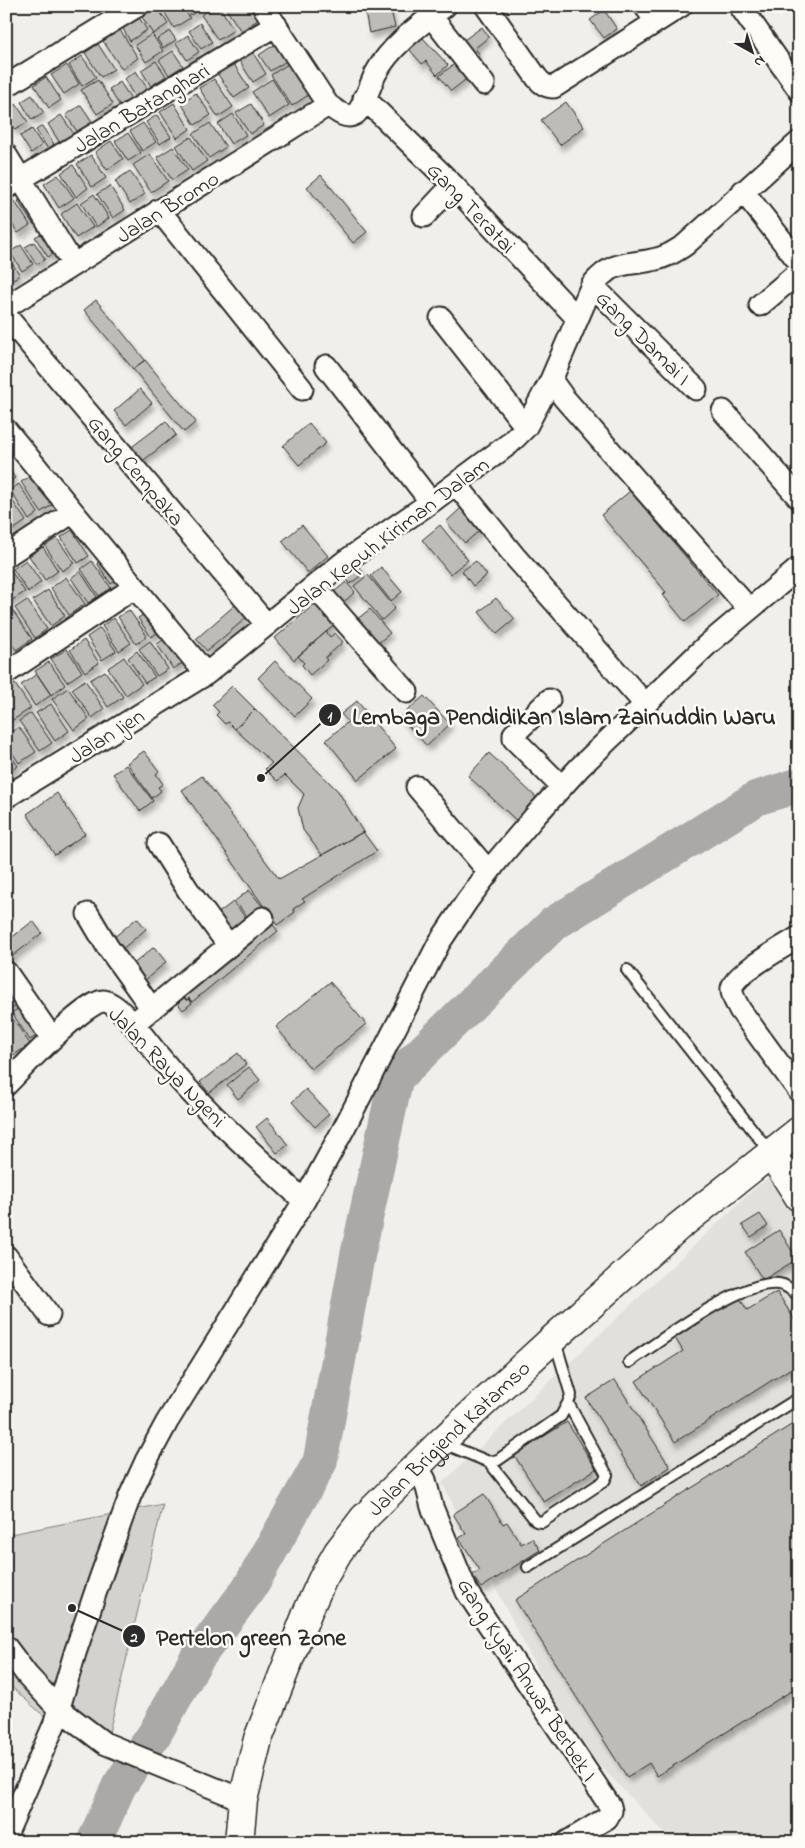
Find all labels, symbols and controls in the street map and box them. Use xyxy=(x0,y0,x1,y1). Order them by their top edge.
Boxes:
north arrow xyxy=(728,28,778,78)
text: N xyxy=(749,50,770,72)
street label: Jalan Batanghari xyxy=(69,56,217,164)
street label: Gang Teratai xyxy=(417,156,522,263)
street label: Jalan Bromo xyxy=(111,164,226,253)
street label: Gang Damai I xyxy=(586,284,697,395)
street label: Gang Cempaka xyxy=(78,409,191,535)
street label: Jalan Kepuh Kiriman Dalam xyxy=(281,450,497,624)
callout: Lembaga Pendidikan Islam Zainuddin Waru xyxy=(317,696,785,735)
text: Lembaga Pendidikan Islam Zainuddin Waru xyxy=(352,701,776,737)
street label: Jalan Ijen xyxy=(64,702,152,773)
text: 1 xyxy=(328,706,333,728)
street label: Jalan Raya Ngeni xyxy=(99,1000,232,1137)
street label: Jalan Brigjend Katamso xyxy=(361,1354,539,1525)
street label: Gang Kyai. Anwar Berbek I xyxy=(447,1573,603,1789)
callout: Pertelon green Zone xyxy=(121,1617,357,1656)
text: Pertelon green Zone xyxy=(156,1622,347,1658)
text: 2 xyxy=(129,1627,138,1649)

